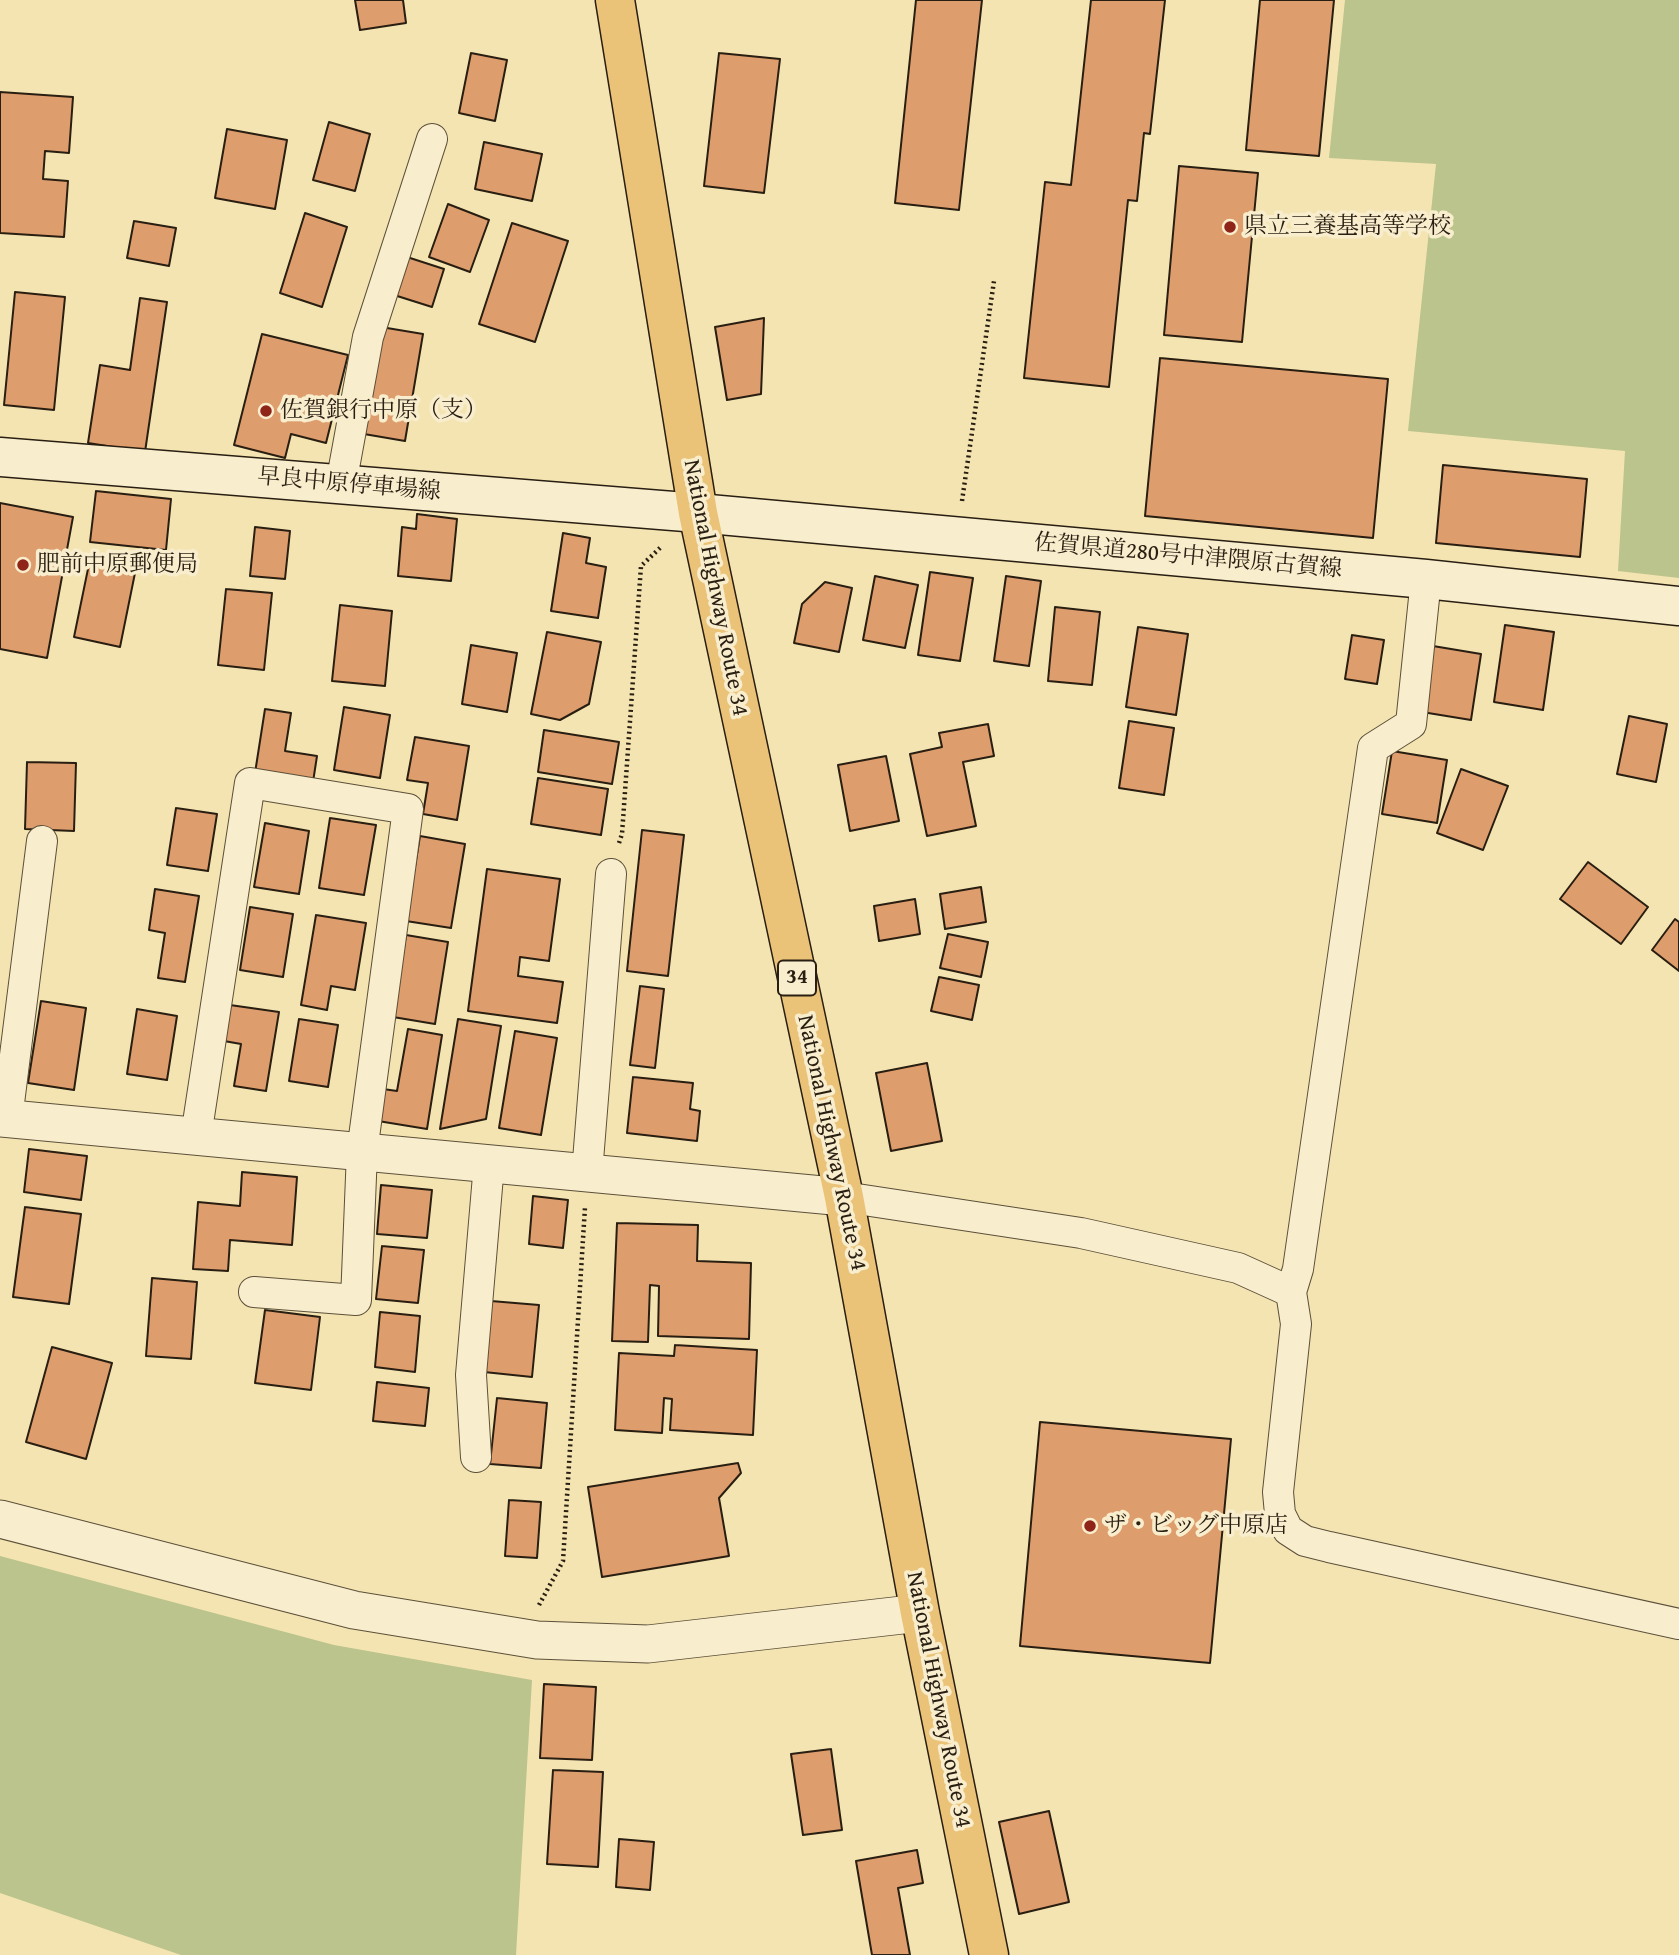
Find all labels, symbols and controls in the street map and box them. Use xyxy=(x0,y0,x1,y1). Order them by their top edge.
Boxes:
place label: 県立三養基高等学校 xyxy=(1244,213,1451,241)
marker: 県立三養基高等学校 xyxy=(1222,219,1238,235)
place label: 佐賀銀行中原（支） xyxy=(280,397,487,425)
marker: 佐賀銀行中原（支） xyxy=(258,403,274,419)
street label: National Highway Route 34 xyxy=(677,457,753,719)
street label: 早良中原停車場線 xyxy=(256,463,442,507)
street label: 佐賀県道280号中津隈原古賀線 xyxy=(1033,530,1343,584)
place label: 肥前中原郵便局 xyxy=(37,551,198,579)
marker: 肥前中原郵便局 xyxy=(15,557,31,573)
road number: 34 xyxy=(778,960,816,996)
street label: National Highway Route 34 xyxy=(790,1013,872,1273)
place label: ザ・ビッグ中原店 xyxy=(1104,1512,1288,1540)
marker: ザ・ビッグ中原店 xyxy=(1082,1518,1098,1534)
street label: National Highway Route 34 xyxy=(900,1569,976,1831)

